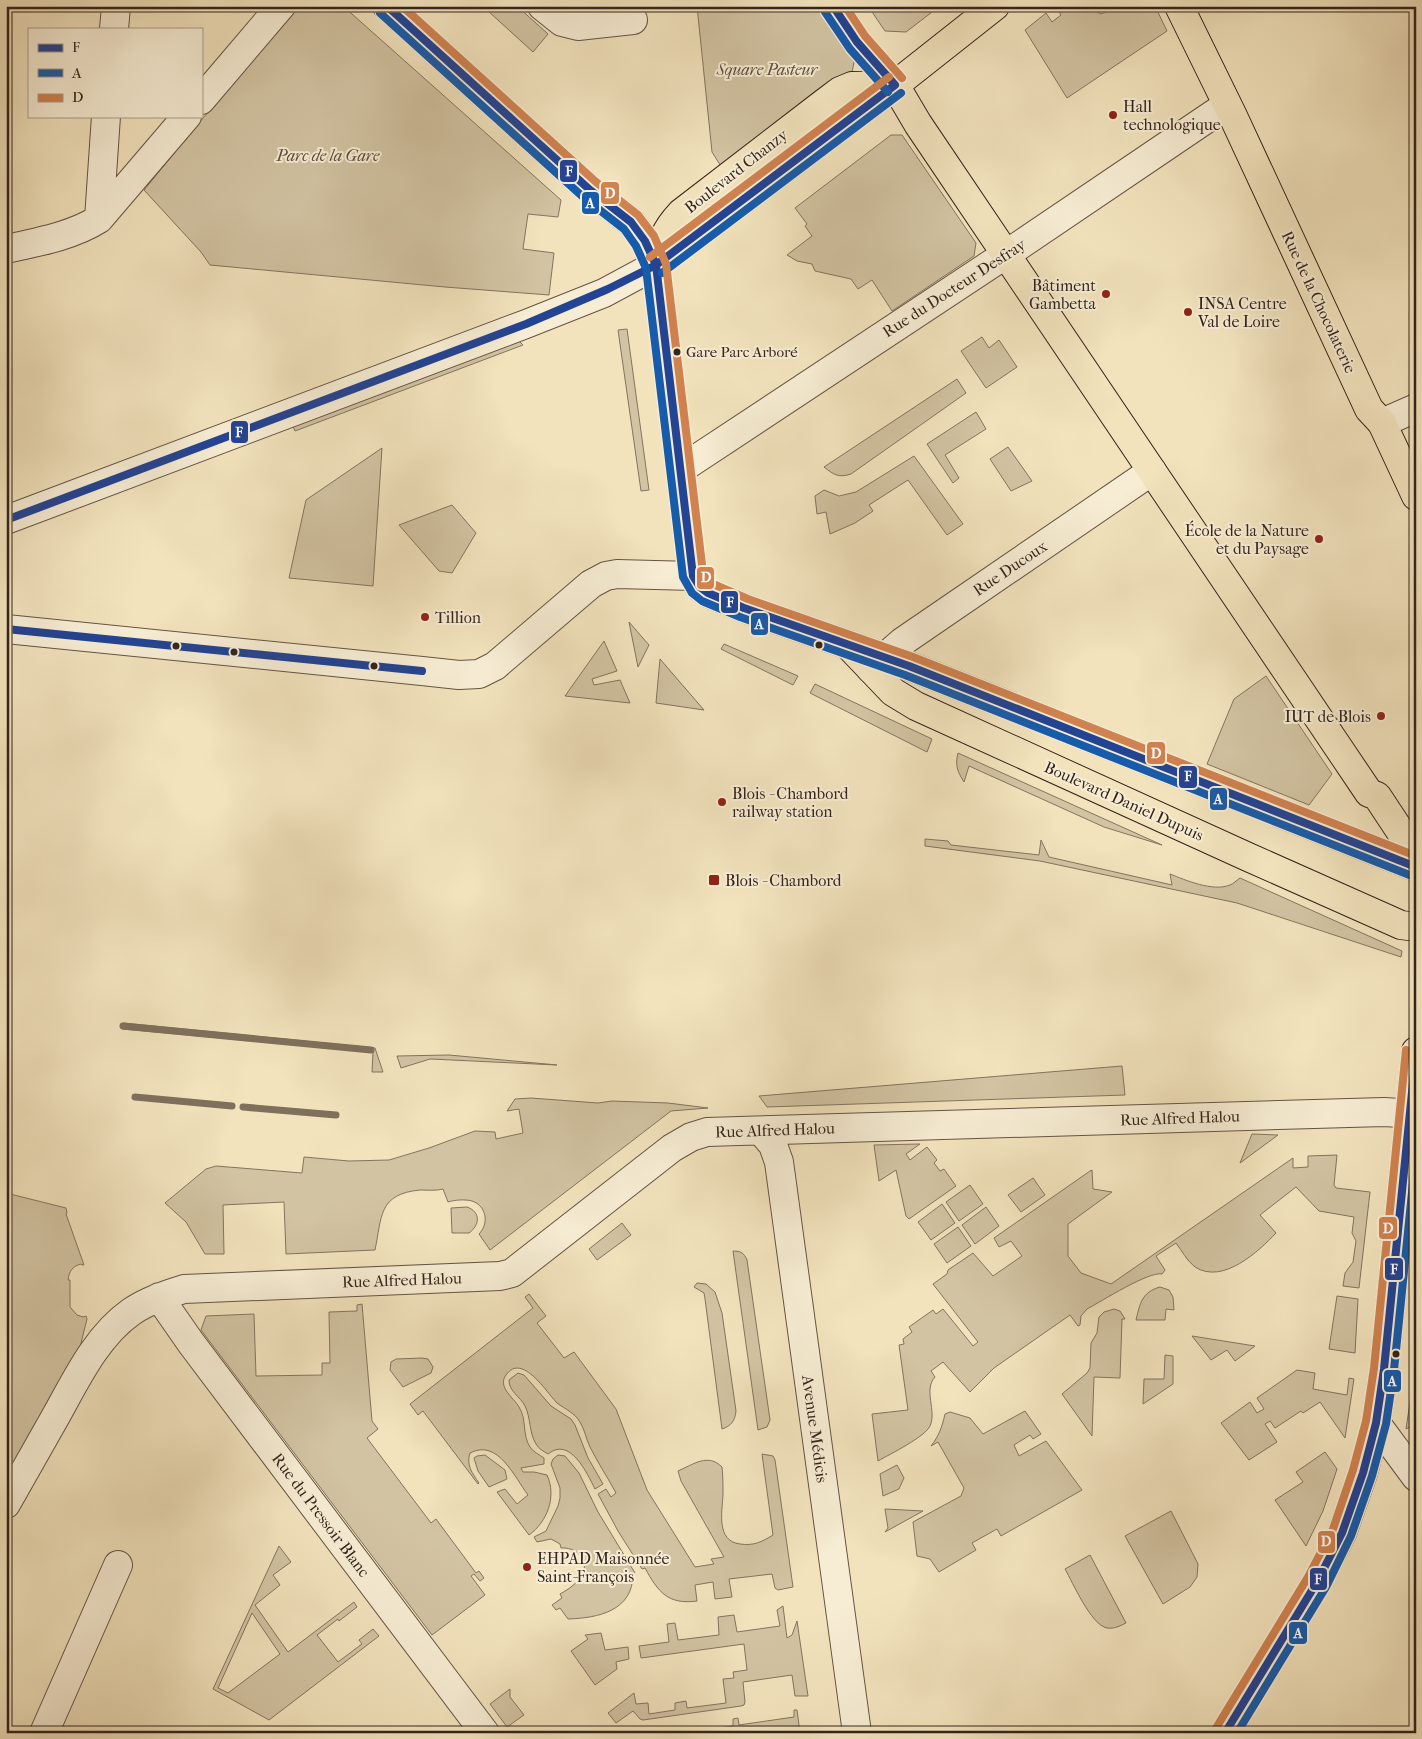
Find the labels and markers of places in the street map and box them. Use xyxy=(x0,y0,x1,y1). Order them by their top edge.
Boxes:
place label: Hall technologique xyxy=(1123,97,1221,134)
marker: Hall technologique xyxy=(1107,109,1119,121)
place label: Bâtiment Gambetta xyxy=(1029,276,1097,313)
marker: Bâtiment Gambetta xyxy=(1100,288,1112,300)
place label: INSA Centre Val de Loire xyxy=(1197,294,1287,331)
marker: INSA Centre Val de Loire xyxy=(1182,306,1194,318)
place label: Gare Parc Arboré xyxy=(686,343,798,361)
marker: Gare Parc Arboré xyxy=(672,347,682,357)
place label: École de la Nature et du Paysage xyxy=(1185,520,1309,558)
marker: École de la Nature et du Paysage xyxy=(1313,533,1325,545)
place label: Tillion xyxy=(435,608,482,627)
marker: Tillion xyxy=(419,611,431,623)
unlabelled marker xyxy=(814,640,824,650)
unlabelled marker xyxy=(171,641,181,651)
unlabelled marker xyxy=(229,647,239,657)
unlabelled marker xyxy=(369,661,379,671)
place label: IUT de Blois xyxy=(1285,707,1371,726)
marker: IUT de Blois xyxy=(1375,710,1387,722)
place label: Blois - Chambord railway station xyxy=(732,784,849,821)
marker: Blois - Chambord railway station xyxy=(716,796,728,808)
place label: Blois - Chambord xyxy=(725,871,842,890)
marker: Blois - Chambord xyxy=(707,873,721,887)
unlabelled marker xyxy=(1391,1349,1401,1359)
place label: EHPAD Maisonnée Saint-François xyxy=(537,1549,670,1586)
marker: EHPAD Maisonnée Saint-François xyxy=(521,1561,533,1573)

